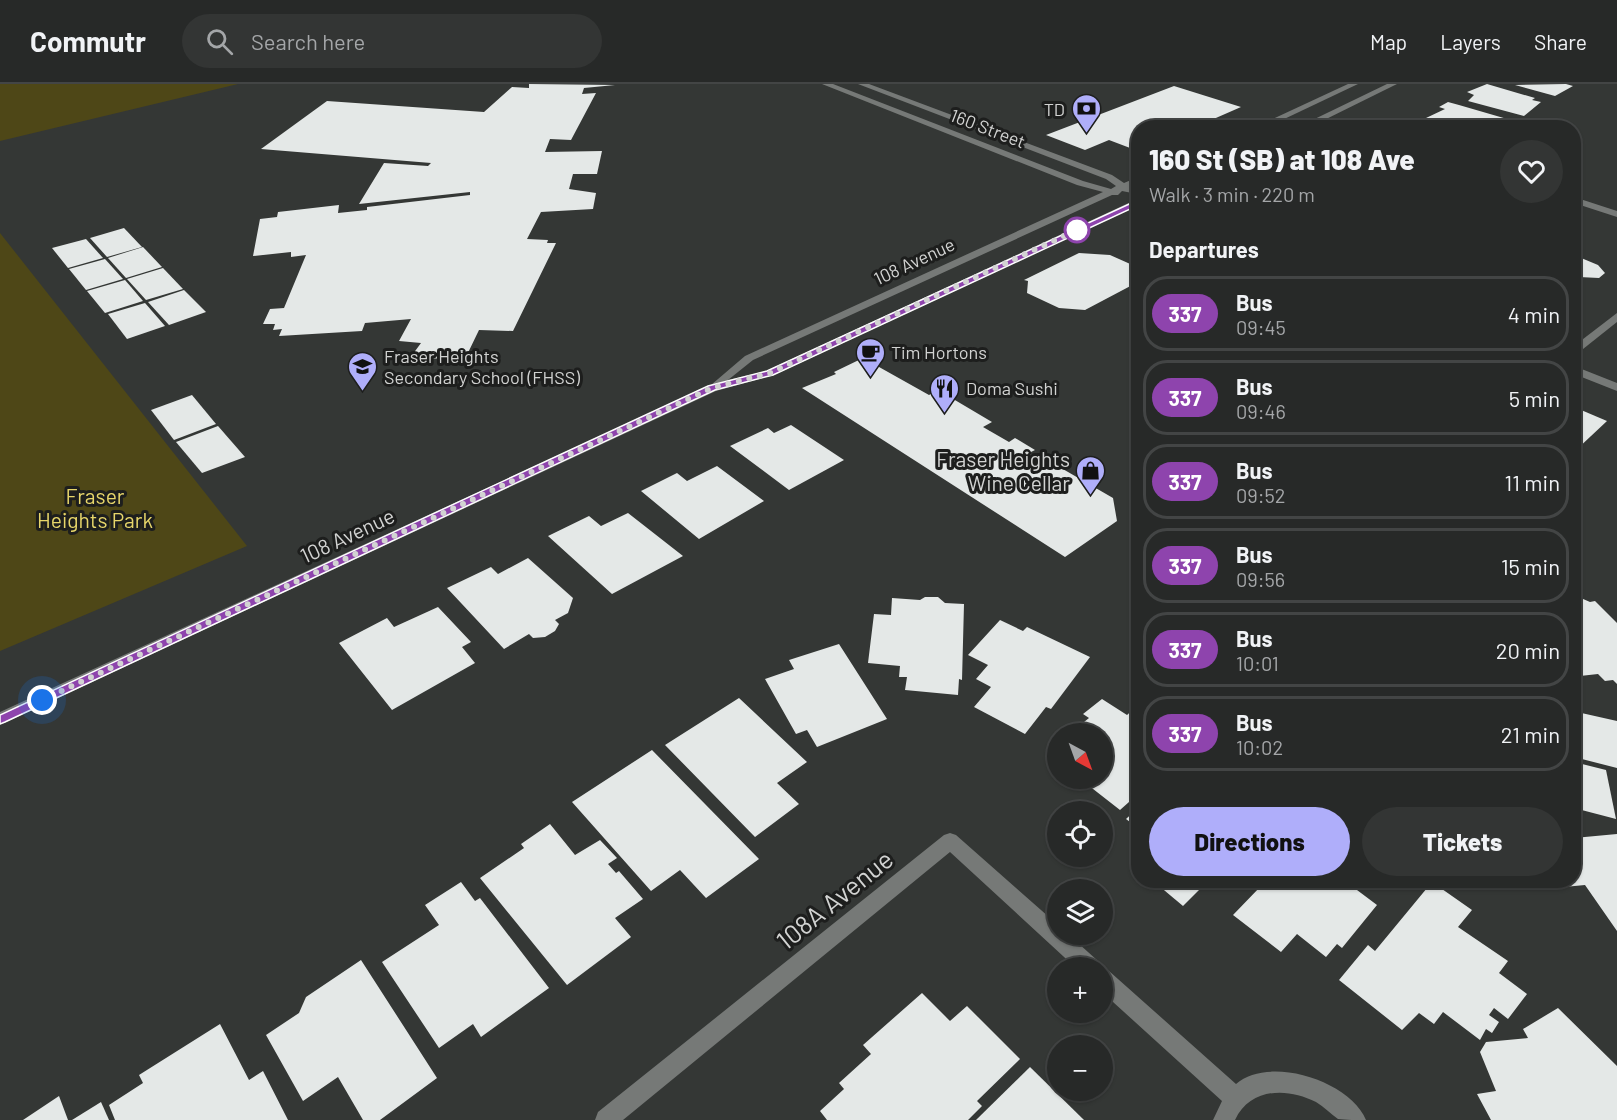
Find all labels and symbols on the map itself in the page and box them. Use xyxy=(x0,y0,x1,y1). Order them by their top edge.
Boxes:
bank icon: TD xyxy=(1070,93,1102,135)
place label: TD xyxy=(1044,98,1065,120)
street label: 160 Street xyxy=(947,104,1029,152)
unlabelled marker xyxy=(1064,217,1090,243)
street label: 108 Avenue xyxy=(870,233,958,289)
cafe icon: Tim Hortons xyxy=(854,336,886,378)
place label: Tim Hortons xyxy=(891,341,987,363)
place label: Fraser Heights Secondary School (FHSS) xyxy=(384,345,580,388)
school or university icon: Fraser Heights Secondary School (FHSS) xyxy=(347,350,379,392)
restaurant icon: Doma Sushi xyxy=(929,372,961,414)
place label: Doma Sushi xyxy=(966,377,1058,399)
place label: Fraser Heights Wine Cellar xyxy=(936,446,1070,495)
shop icon: Fraser Heights Wine Cellar xyxy=(1075,454,1107,496)
park label: Fraser Heights Park xyxy=(37,483,153,532)
street label: 108 Avenue xyxy=(296,502,398,568)
your location xyxy=(27,685,57,715)
north arrow xyxy=(1047,723,1113,789)
street label: 108A Avenue xyxy=(769,843,899,955)

